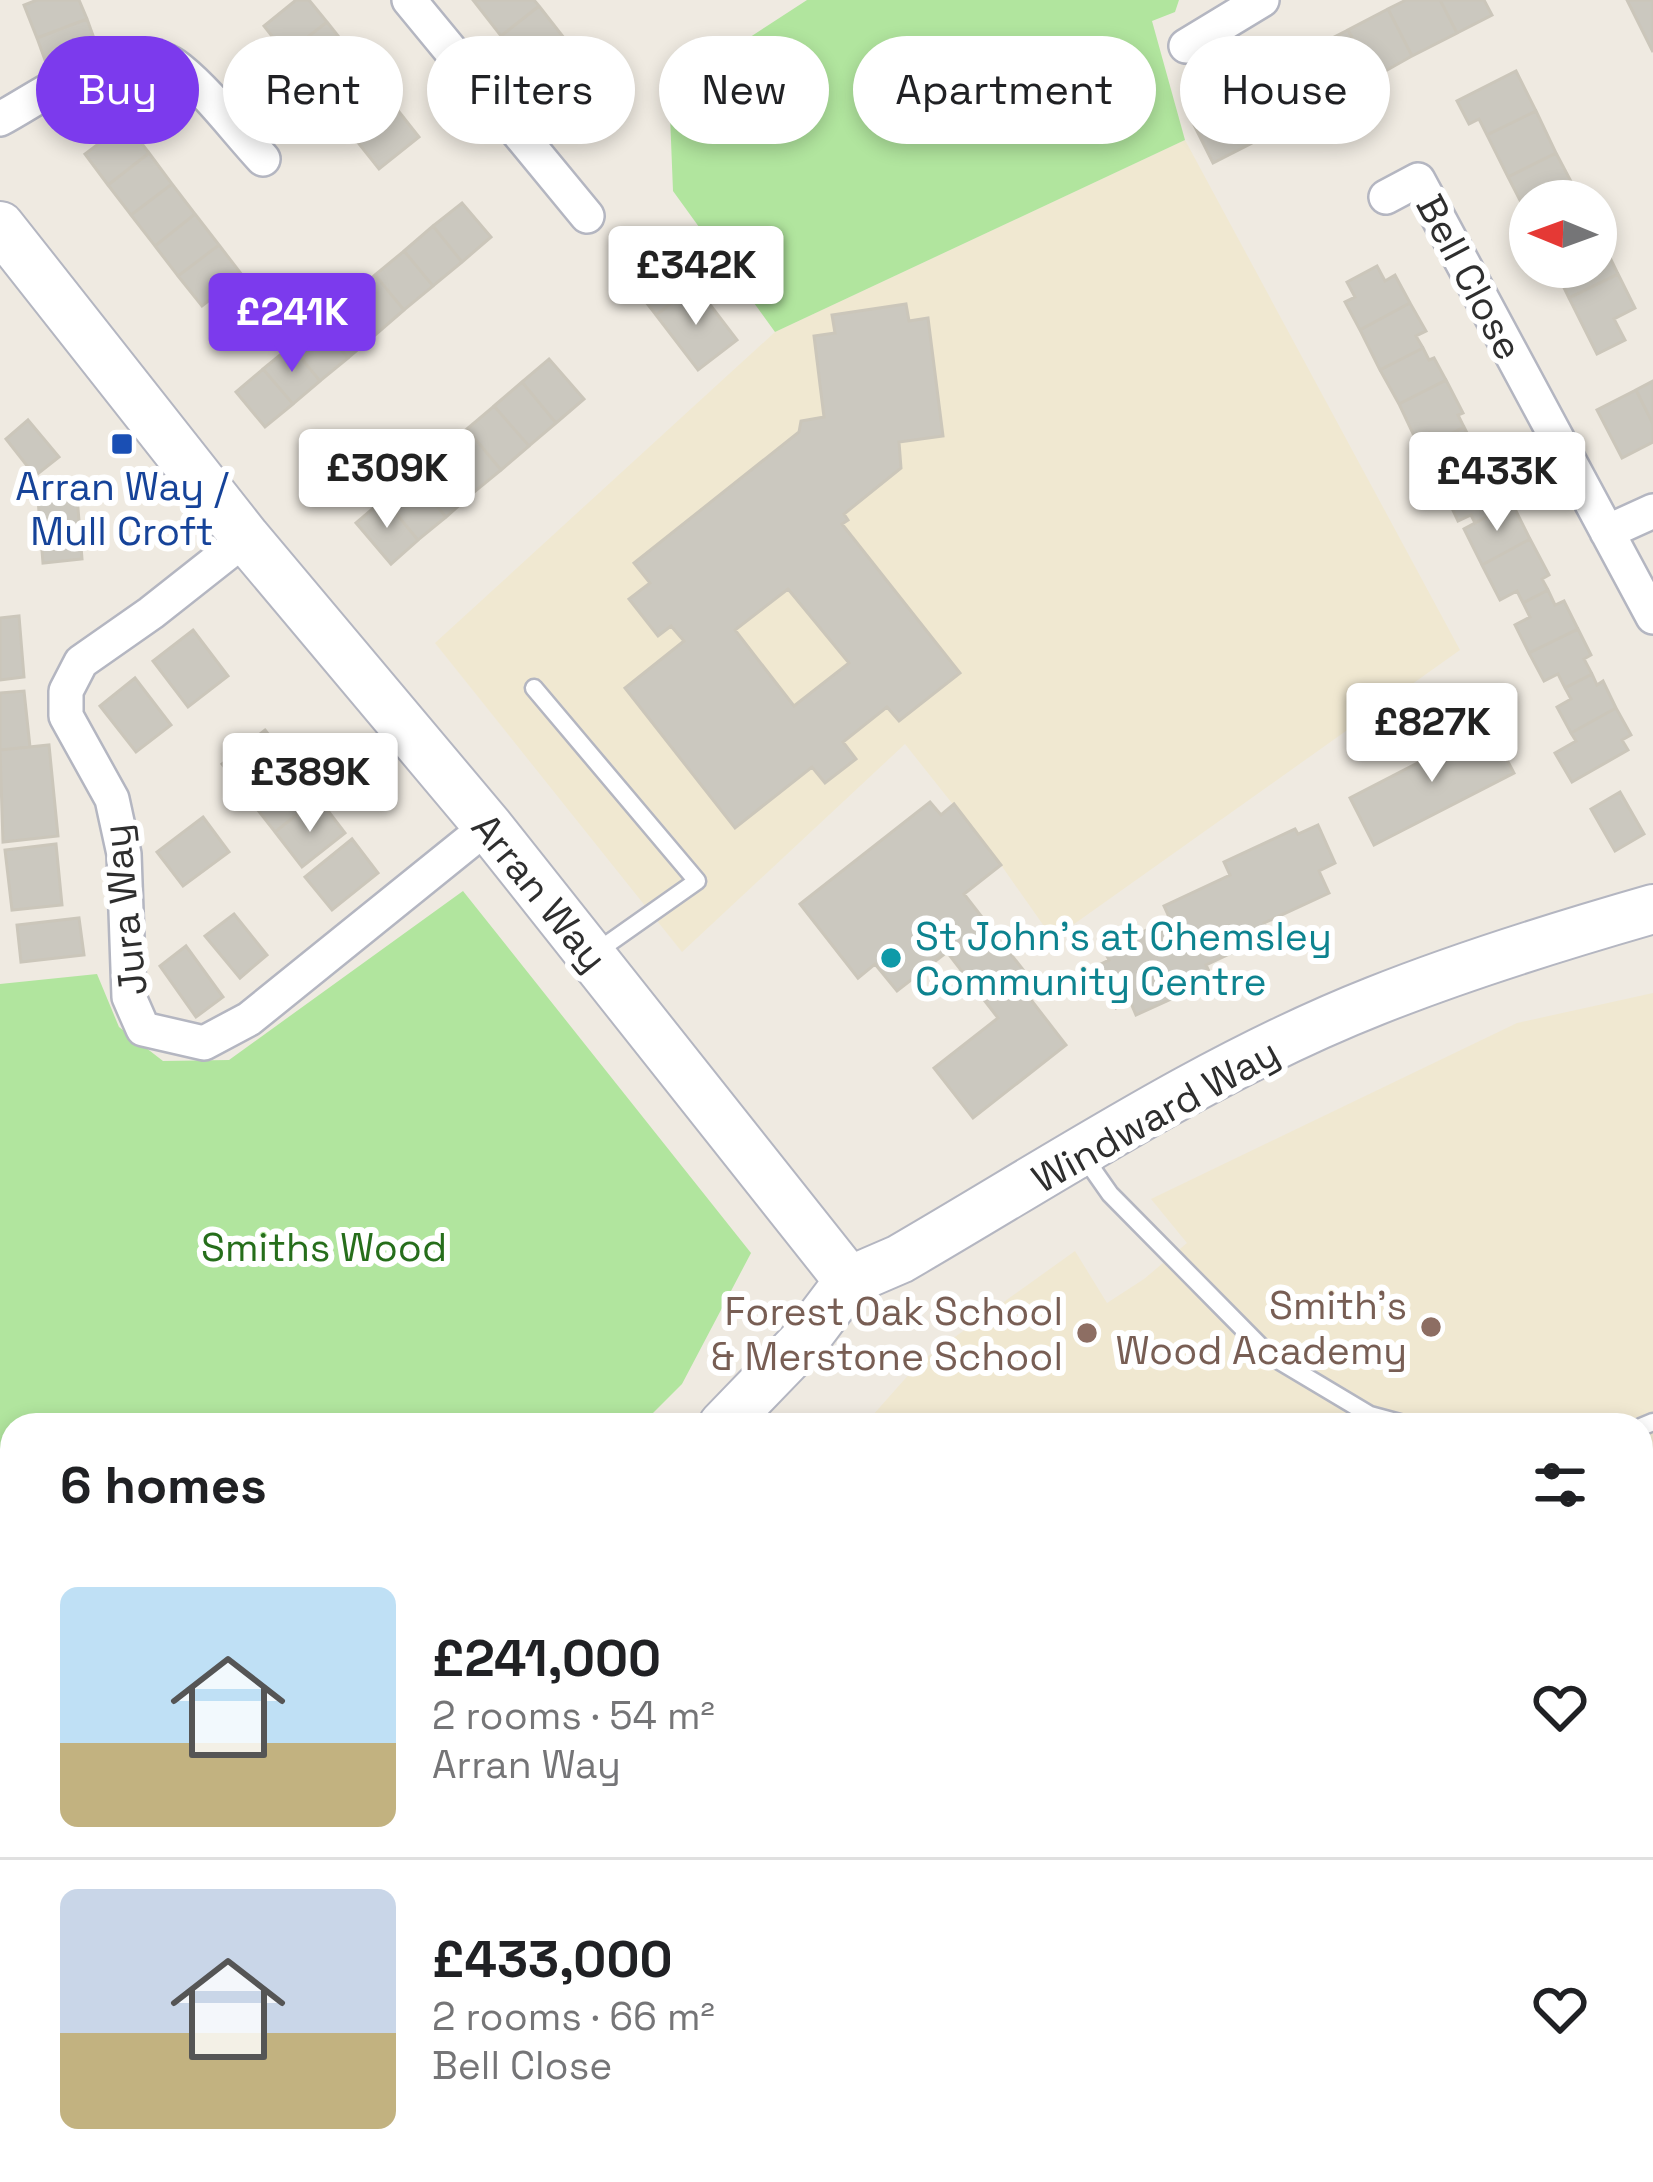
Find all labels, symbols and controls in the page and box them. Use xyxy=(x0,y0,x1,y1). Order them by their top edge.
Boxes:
chip: Buy xyxy=(36,36,199,144)
chip: Rent xyxy=(223,36,403,144)
chip: Filters xyxy=(427,36,635,144)
chip: New xyxy=(659,36,829,144)
chip: Apartment xyxy=(853,36,1156,144)
chip: House xyxy=(1180,36,1390,144)
north arrow xyxy=(1509,180,1617,288)
map controls xyxy=(1509,180,1617,288)
street label: Bell Close xyxy=(1406,186,1534,368)
pin: £342K xyxy=(612,226,780,328)
text: £342K xyxy=(636,240,756,289)
pin: £241K xyxy=(208,273,376,375)
text: £241K xyxy=(236,287,348,336)
pin: £309K xyxy=(303,429,471,531)
marker: Arran Way / Mull Croft xyxy=(109,431,135,457)
pin: £433K xyxy=(1413,432,1581,534)
text: £309K xyxy=(326,443,448,492)
text: £433K xyxy=(1436,446,1558,495)
place label: Arran Way / Mull Croft xyxy=(15,462,229,556)
pin: £827K xyxy=(1348,683,1516,785)
text: £827K xyxy=(1373,697,1491,746)
pin: £389K xyxy=(226,733,394,835)
text: £389K xyxy=(250,747,370,796)
street label: Arran Way xyxy=(461,803,618,981)
street label: Jura Way xyxy=(91,822,158,998)
place label: St John's at Chemsley Community Centre xyxy=(915,912,1332,1006)
marker: St John's at Chemsley Community Centre xyxy=(878,945,904,971)
street label: Windward Way xyxy=(1023,1027,1287,1203)
park label: Smiths Wood xyxy=(201,1223,447,1272)
place label: Smith's Wood Academy xyxy=(1116,1281,1407,1375)
place label: Forest Oak School & Merstone School xyxy=(711,1287,1063,1381)
marker: Smith's Wood Academy xyxy=(1418,1314,1444,1340)
marker: Forest Oak School & Merstone School xyxy=(1074,1320,1100,1346)
icon: filters xyxy=(1527,1452,1593,1518)
text: 6 homes xyxy=(60,1453,267,1518)
text: £241,000 xyxy=(432,1626,661,1691)
icon: home xyxy=(156,1635,300,1779)
icon: heart xyxy=(1527,1674,1593,1740)
text: 2 rooms · 54 m² xyxy=(432,1691,715,1740)
text: Arran Way xyxy=(432,1740,621,1789)
text: £433,000 xyxy=(432,1927,673,1992)
icon: home xyxy=(156,1937,300,2081)
icon: heart xyxy=(1527,1976,1593,2042)
text: 2 rooms · 66 m² xyxy=(432,1992,715,2041)
text: Bell Close xyxy=(432,2041,612,2090)

